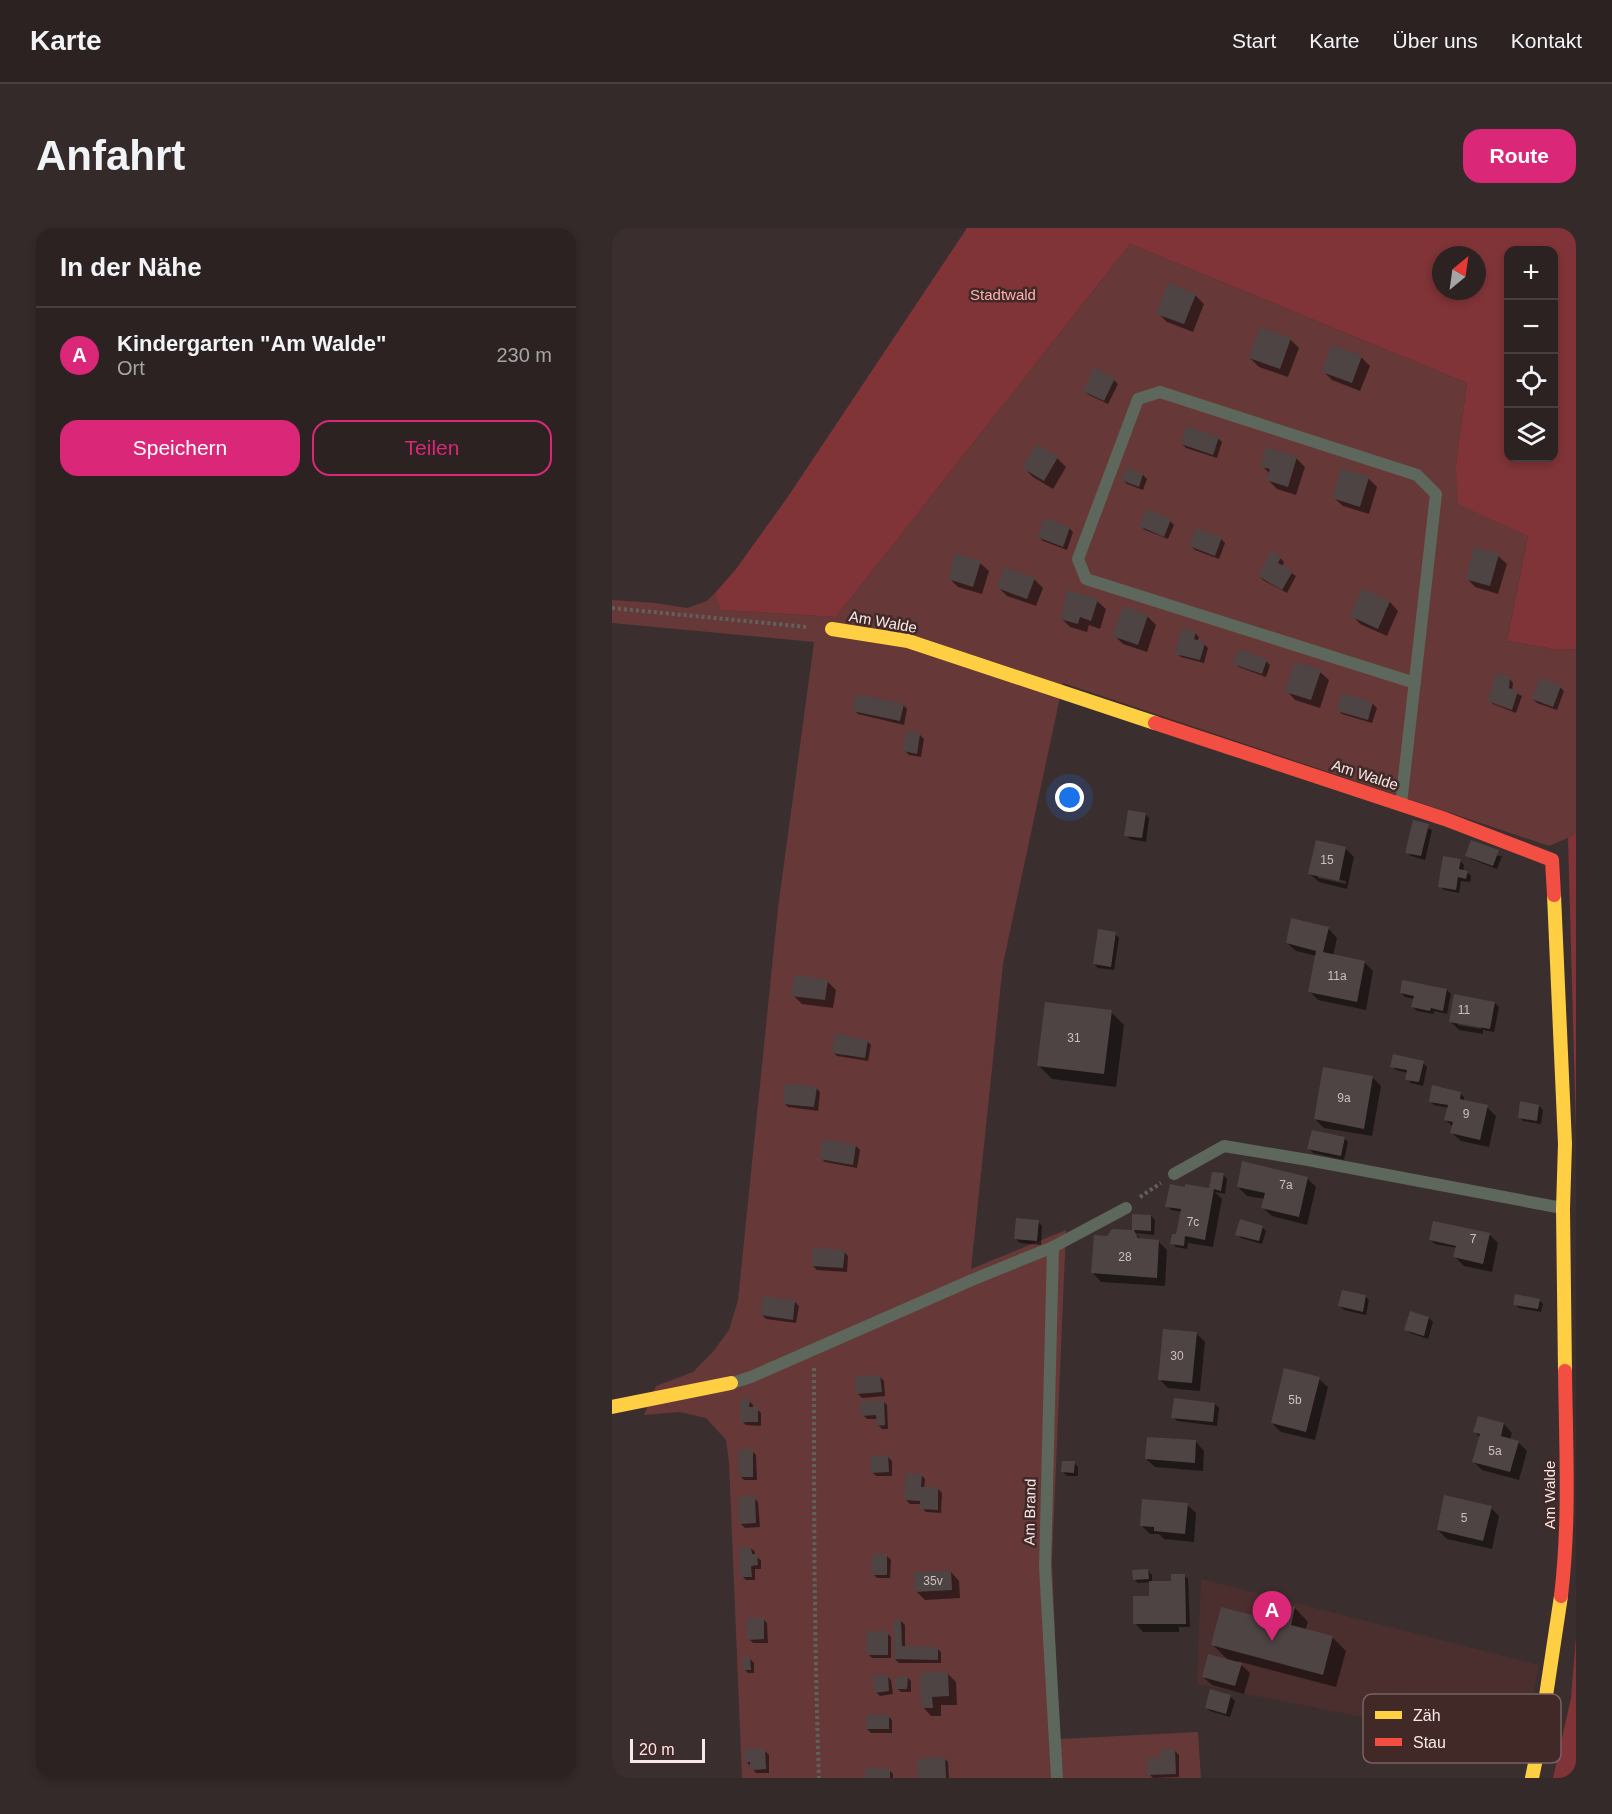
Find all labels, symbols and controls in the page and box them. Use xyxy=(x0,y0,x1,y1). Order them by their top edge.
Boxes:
text: Karte xyxy=(30,25,102,56)
text: Start xyxy=(1232,29,1276,52)
text: Karte xyxy=(1309,29,1360,52)
text: Über uns xyxy=(1393,29,1478,52)
text: Kontakt xyxy=(1511,29,1582,52)
button: Route xyxy=(1463,129,1576,183)
text: Anfahrt xyxy=(36,132,185,179)
north arrow xyxy=(1432,246,1486,300)
map controls xyxy=(1504,246,1558,462)
button: + xyxy=(1504,246,1558,300)
text: In der Nähe xyxy=(60,252,202,282)
park label: Stadtwald xyxy=(970,286,1036,303)
button: − xyxy=(1504,300,1558,354)
text: Kindergarten "Am Walde" xyxy=(117,331,386,356)
text: A xyxy=(72,344,87,366)
text: 230 m xyxy=(496,344,552,366)
button: locate xyxy=(1504,354,1558,408)
text: Ort xyxy=(117,357,145,379)
button: layers xyxy=(1504,408,1558,462)
button: Speichern xyxy=(60,420,300,476)
button: Teilen xyxy=(312,420,552,476)
street label: Am Walde xyxy=(848,607,918,636)
street label: Am Walde xyxy=(1330,756,1400,793)
your location xyxy=(1055,783,1084,812)
house number: 15 xyxy=(1320,853,1334,867)
house number: 11a xyxy=(1327,969,1347,983)
house number: 11 xyxy=(1458,1003,1471,1017)
house number: 31 xyxy=(1067,1031,1081,1045)
house number: 9a xyxy=(1337,1091,1351,1105)
house number: 9 xyxy=(1463,1107,1470,1121)
house number: 7a xyxy=(1279,1178,1293,1192)
house number: 7c xyxy=(1187,1215,1199,1229)
house number: 7 xyxy=(1470,1232,1477,1246)
house number: 28 xyxy=(1118,1250,1132,1264)
house number: 30 xyxy=(1170,1349,1184,1363)
house number: 5b xyxy=(1288,1393,1302,1407)
house number: 5a xyxy=(1488,1444,1502,1458)
street label: Am Walde xyxy=(1541,1461,1558,1529)
street label: Am Brand xyxy=(1020,1478,1039,1545)
house number: 5 xyxy=(1461,1511,1468,1525)
house number: 35v xyxy=(923,1574,943,1588)
pin: A xyxy=(1252,1592,1292,1641)
legend xyxy=(1363,1694,1561,1763)
text: Zäh xyxy=(1413,1707,1441,1724)
text: Stau xyxy=(1413,1734,1446,1751)
scale bar xyxy=(630,1736,705,1764)
text: 20 m xyxy=(639,1741,675,1758)

